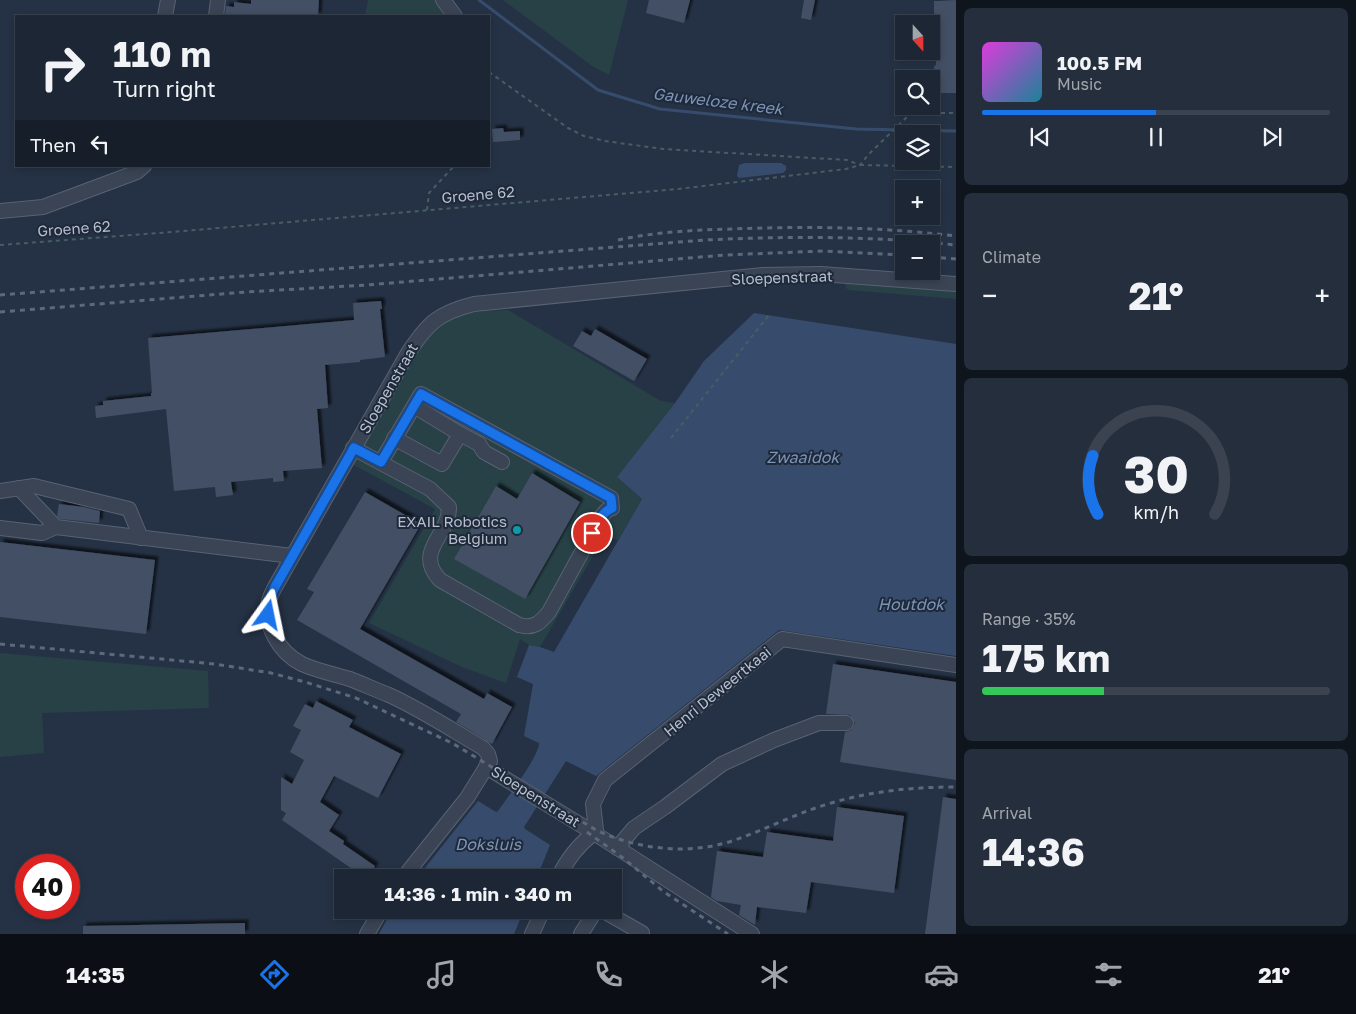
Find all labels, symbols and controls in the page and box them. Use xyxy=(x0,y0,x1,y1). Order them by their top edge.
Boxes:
north arrow xyxy=(895,15,940,60)
map controls xyxy=(895,15,940,280)
text: 110 m xyxy=(113,33,211,75)
icon: right xyxy=(30,35,95,100)
text: 100.5 FM xyxy=(1057,51,1142,74)
button: search xyxy=(895,70,940,115)
text: Music xyxy=(1057,74,1102,94)
text: Turn right xyxy=(113,75,216,102)
water label: Gauweloze kreek xyxy=(652,83,786,119)
icon: previous xyxy=(1026,123,1054,151)
icon: pause xyxy=(1142,123,1170,151)
icon: next xyxy=(1258,123,1286,151)
button: layers xyxy=(895,125,940,170)
icon: left xyxy=(86,130,114,158)
text: Then xyxy=(30,133,76,156)
button: + xyxy=(895,180,940,225)
street label: Groene 62 xyxy=(441,182,515,206)
street label: Groene 62 xyxy=(37,216,111,240)
button: − xyxy=(895,235,940,280)
text: Climate xyxy=(982,247,1041,267)
street label: Sloepenstraat xyxy=(731,266,833,288)
text: 21° xyxy=(1129,273,1184,318)
text: − xyxy=(982,279,997,312)
text: + xyxy=(1315,279,1330,312)
street label: Sloepenstraat xyxy=(355,340,421,436)
text: 30 xyxy=(1123,442,1189,504)
water label: Zwaaidok xyxy=(767,447,841,467)
text: km/h xyxy=(1133,501,1179,523)
place label: EXAIL Robotics Belgium xyxy=(397,512,507,547)
pin xyxy=(571,512,613,554)
icon: arrive xyxy=(578,519,606,547)
marker: EXAIL Robotics Belgium xyxy=(511,524,523,536)
position arrow xyxy=(241,588,293,640)
water label: Houtdok xyxy=(878,594,946,614)
text: Range · 35% xyxy=(982,609,1076,629)
text: 175 km xyxy=(982,635,1110,680)
street label: Henri Deweertkaai xyxy=(660,642,774,740)
street label: Sloepenstraat xyxy=(488,761,584,831)
text: Arrival xyxy=(982,803,1032,823)
text: 14:36 xyxy=(982,829,1085,874)
water label: Doksluis xyxy=(455,834,522,854)
speed limit sign: 40 xyxy=(15,854,80,919)
text: 14:36 · 1 min · 340 m xyxy=(384,882,572,905)
icon: directions xyxy=(257,957,292,992)
icon: music xyxy=(424,957,459,992)
icon: phone xyxy=(591,957,626,992)
icon: climate xyxy=(757,957,792,992)
icon: car xyxy=(924,957,959,992)
icon: filters xyxy=(1091,957,1126,992)
text: 14:35 xyxy=(66,961,125,988)
text: 21° xyxy=(1258,961,1290,988)

